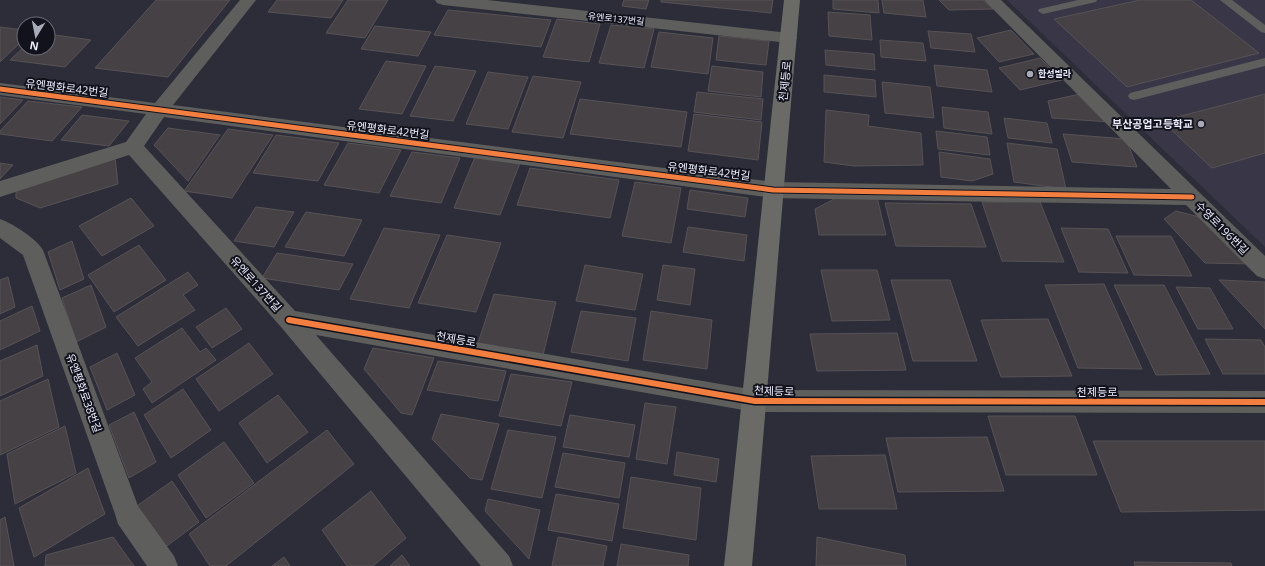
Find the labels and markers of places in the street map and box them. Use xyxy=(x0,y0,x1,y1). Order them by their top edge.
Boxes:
place label: 한성빌라 xyxy=(1038,67,1072,80)
marker: 한성빌라 xyxy=(1025,69,1035,79)
place label: 부산공업고등학교 xyxy=(1112,116,1193,131)
marker: 부산공업고등학교 xyxy=(1196,119,1206,129)

